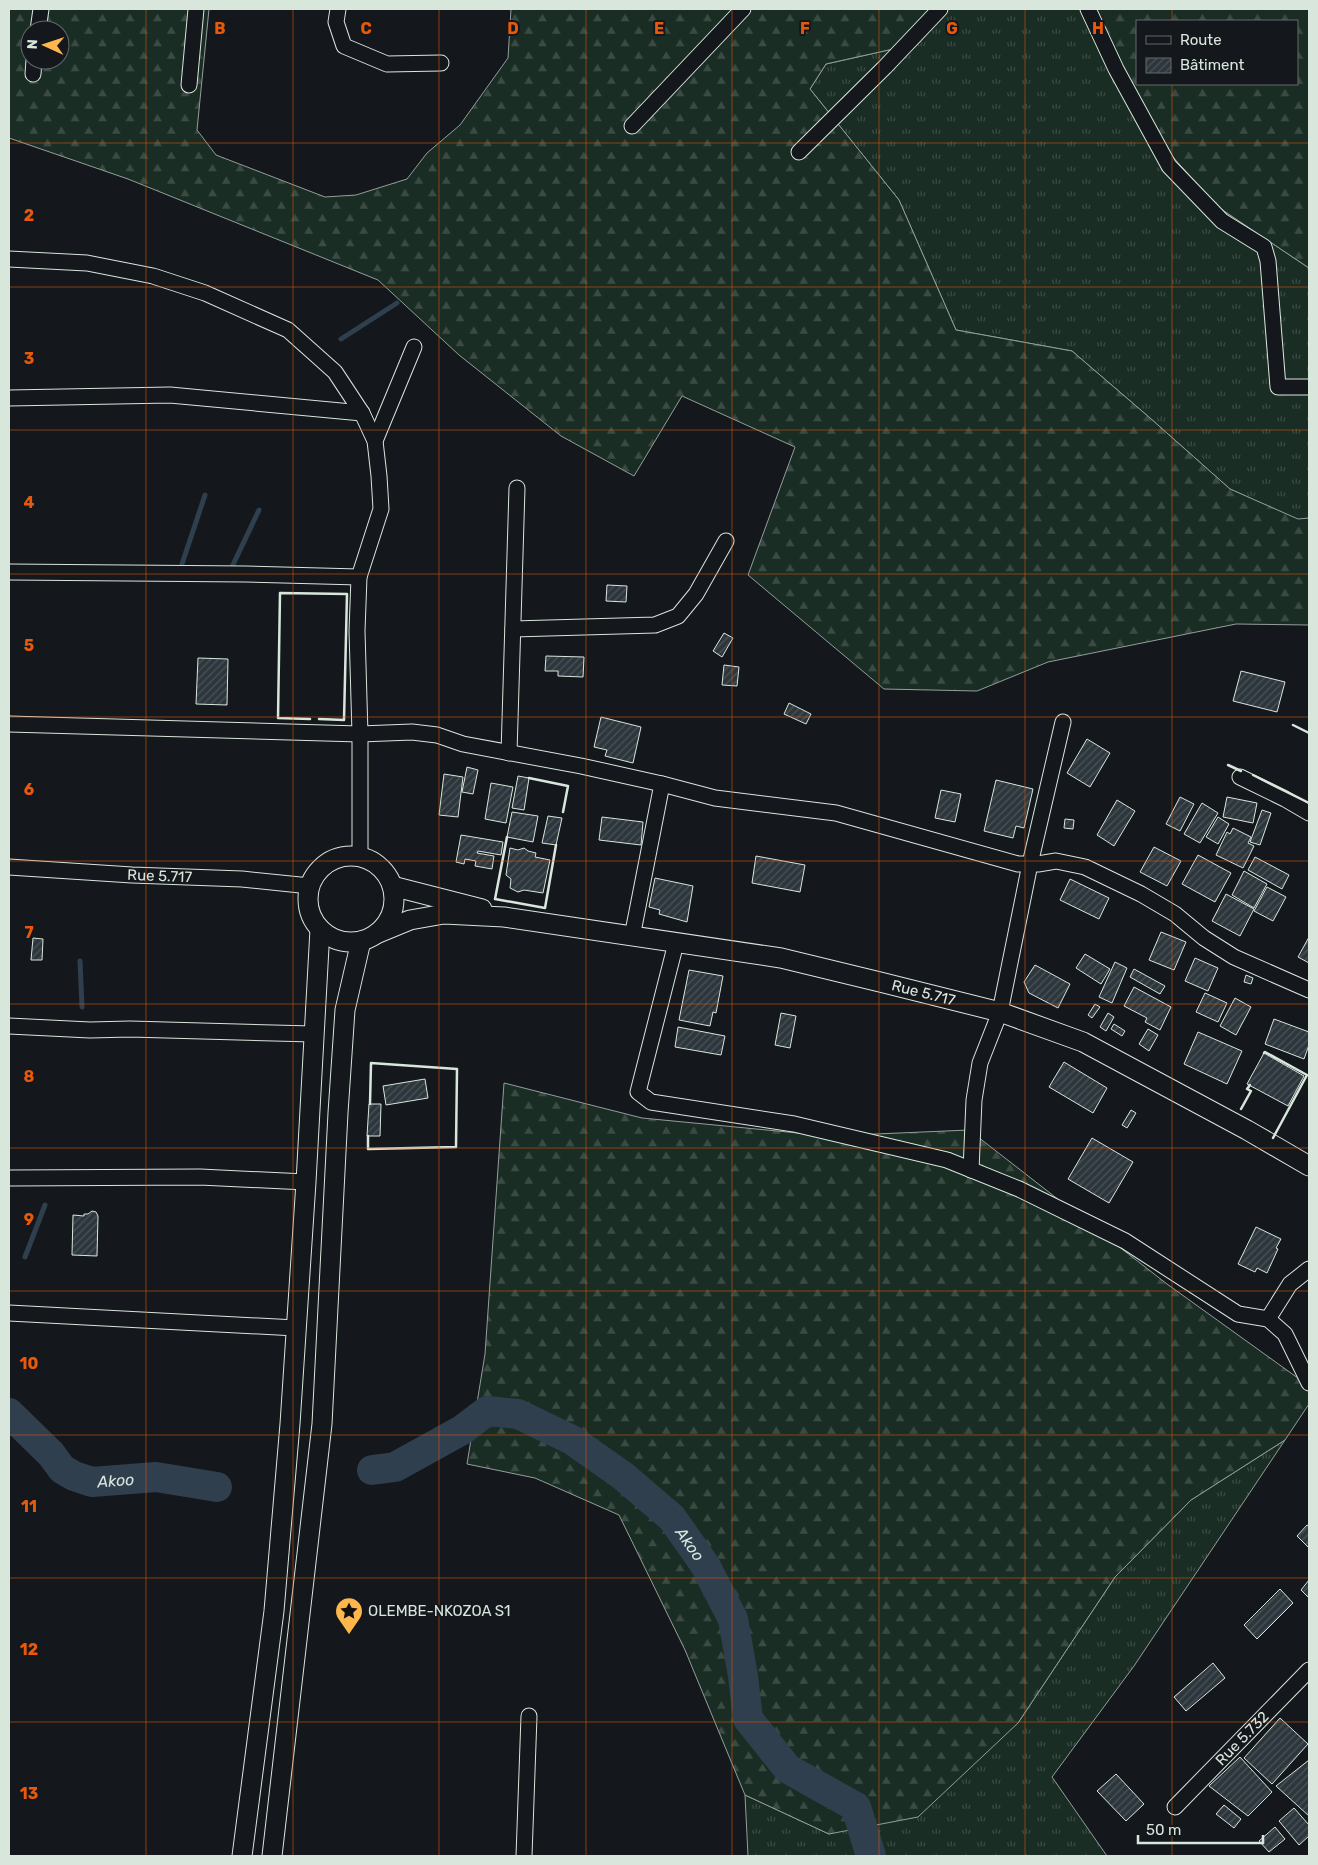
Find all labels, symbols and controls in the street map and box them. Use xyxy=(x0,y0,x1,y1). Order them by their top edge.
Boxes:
text: B xyxy=(214,19,226,38)
text: C xyxy=(360,19,372,38)
text: D xyxy=(507,19,519,38)
text: E xyxy=(654,19,664,38)
text: F xyxy=(800,19,810,38)
text: G xyxy=(946,19,958,38)
text: H xyxy=(1092,19,1104,38)
north arrow xyxy=(20,20,70,70)
legend xyxy=(1136,20,1298,85)
text: Route xyxy=(1180,31,1222,49)
text: N xyxy=(24,39,41,50)
text: Bâtiment xyxy=(1180,56,1244,74)
text: 2 xyxy=(24,206,34,225)
text: 3 xyxy=(24,349,34,368)
text: 4 xyxy=(24,493,35,512)
text: 5 xyxy=(24,636,34,655)
text: 6 xyxy=(24,780,34,799)
street label: Rue 5.717 xyxy=(127,866,193,886)
text: 7 xyxy=(24,923,34,942)
street label: Rue 5.717 xyxy=(890,976,957,1010)
text: 8 xyxy=(24,1067,35,1086)
text: 9 xyxy=(24,1210,34,1229)
text: 10 xyxy=(20,1354,39,1373)
water label: Akoo xyxy=(96,1469,135,1491)
text: 11 xyxy=(21,1497,37,1516)
water label: Akoo xyxy=(671,1523,709,1565)
place icon: OLEMBE-NKOZOA S1 xyxy=(334,1596,364,1635)
place label: OLEMBE-NKOZOA S1 xyxy=(368,1602,511,1620)
text: 12 xyxy=(20,1640,38,1659)
street label: Rue 5.732 xyxy=(1212,1707,1273,1769)
text: 13 xyxy=(20,1784,38,1803)
scale bar xyxy=(1138,1812,1263,1844)
text: 50 m xyxy=(1146,1821,1181,1839)

